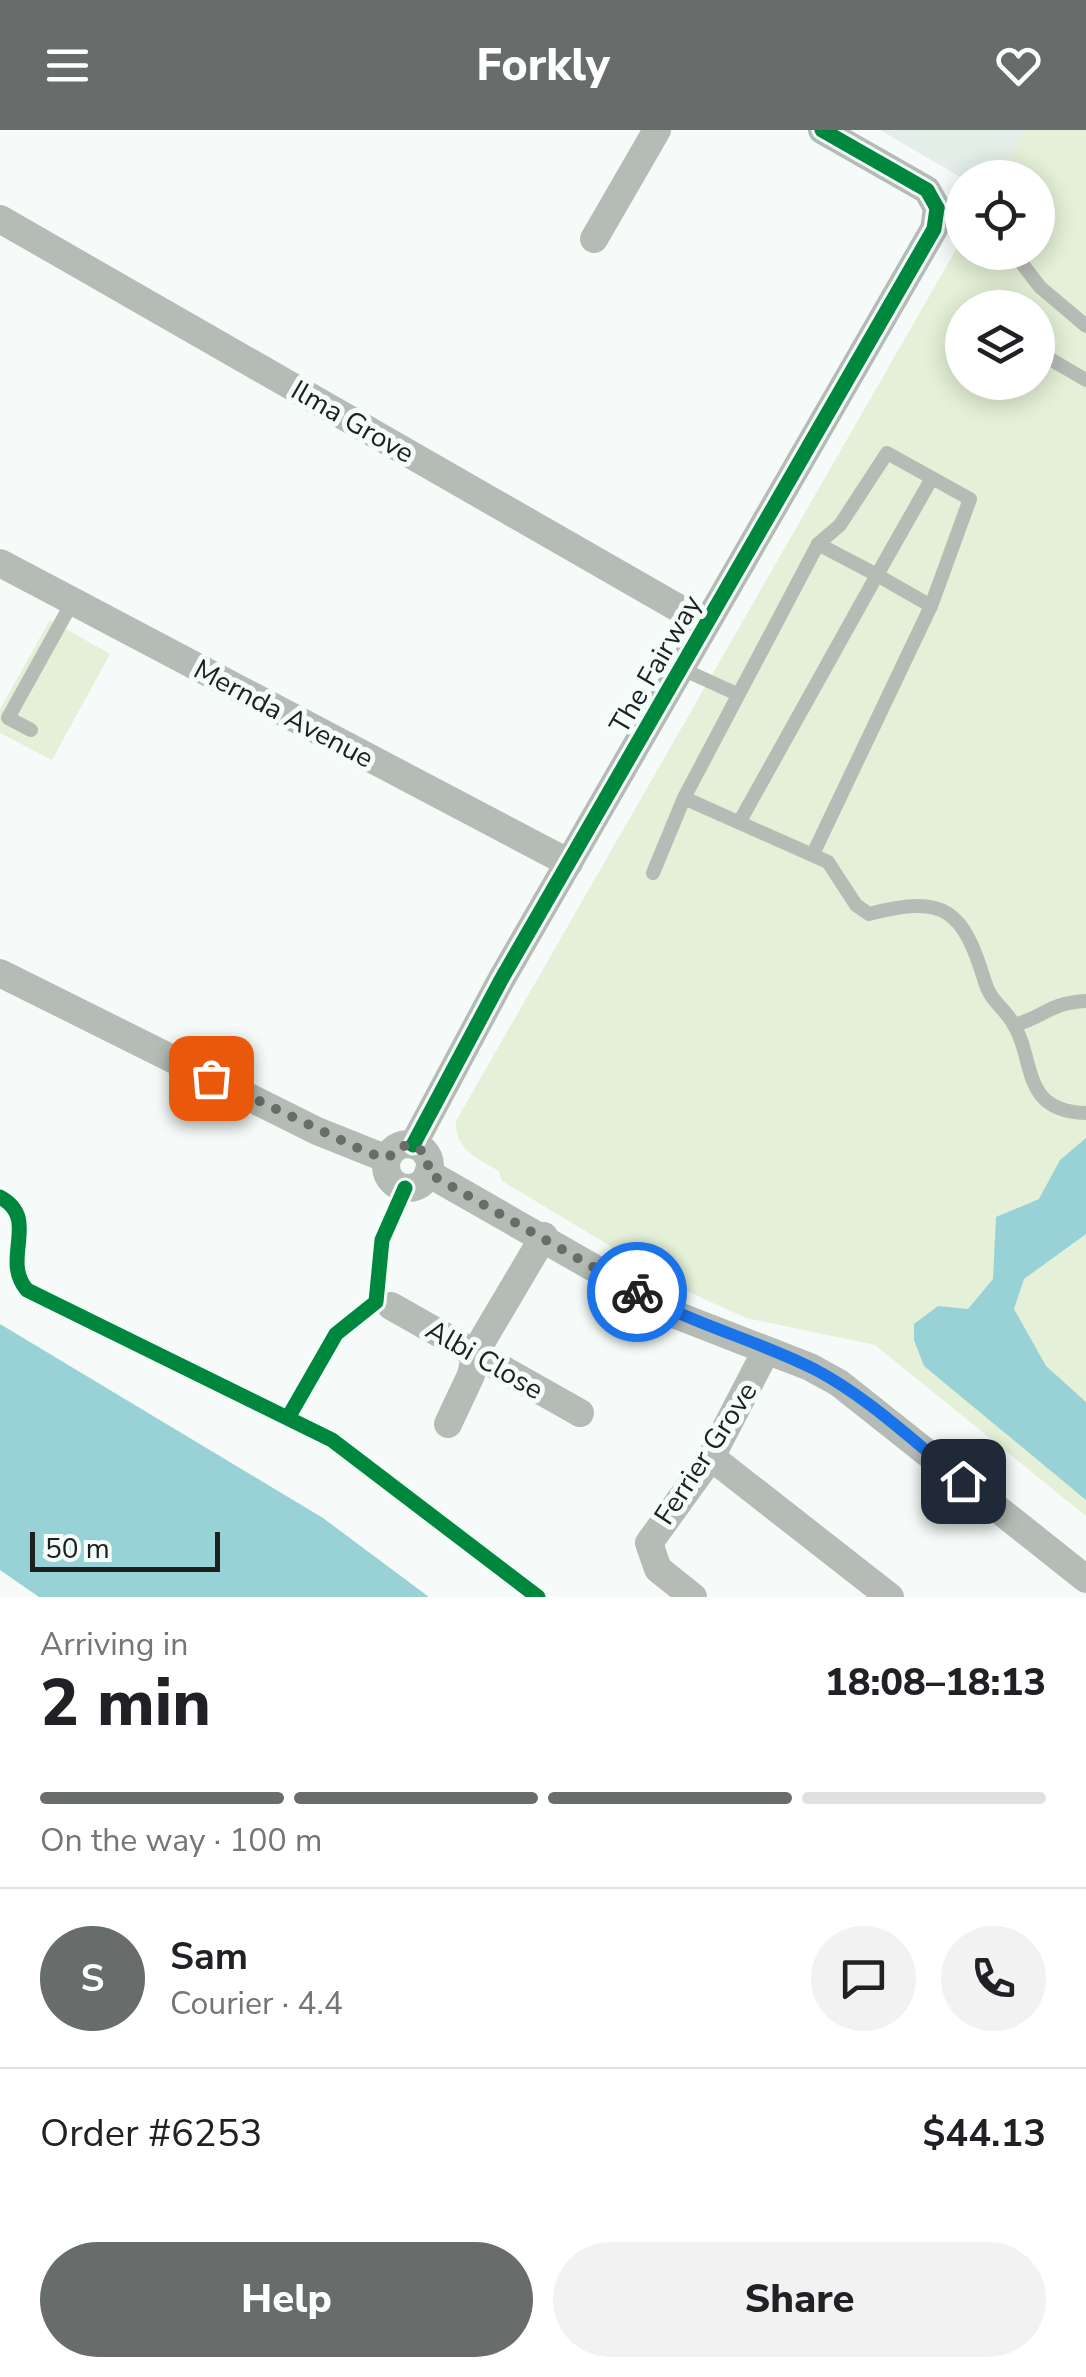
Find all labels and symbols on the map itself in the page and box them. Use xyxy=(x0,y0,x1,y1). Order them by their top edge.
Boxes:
street label: Ilma Grove xyxy=(284,371,421,472)
street label: The Fairway xyxy=(601,588,711,741)
street label: Mernda Avenue xyxy=(187,651,380,777)
pin xyxy=(169,1036,254,1121)
courier xyxy=(587,1242,687,1342)
street label: Albi Close xyxy=(419,1311,550,1409)
street label: Ferrier Grove xyxy=(646,1375,766,1532)
pin xyxy=(921,1439,1006,1524)
scale bar xyxy=(30,1527,220,1572)

